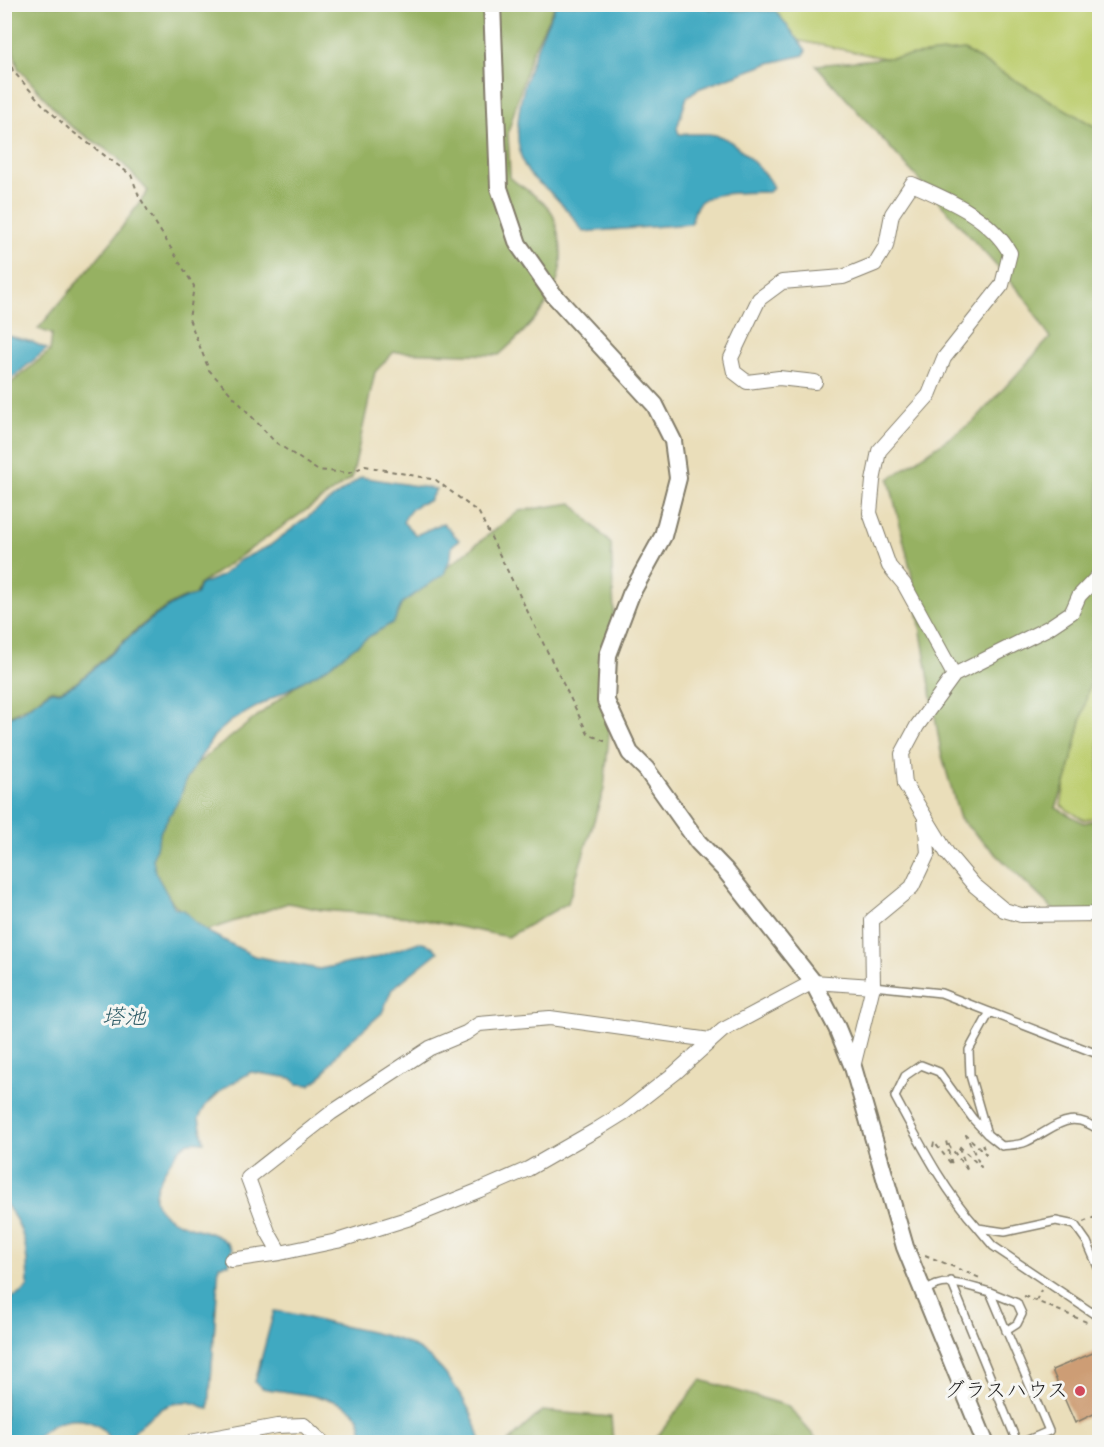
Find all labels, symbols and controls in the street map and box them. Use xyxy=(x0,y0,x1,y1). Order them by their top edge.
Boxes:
water label: 塔池 xyxy=(102,1004,147,1032)
place label: グラスハウス xyxy=(944,1377,1068,1405)
marker: グラスハウス xyxy=(1073,1384,1087,1398)

